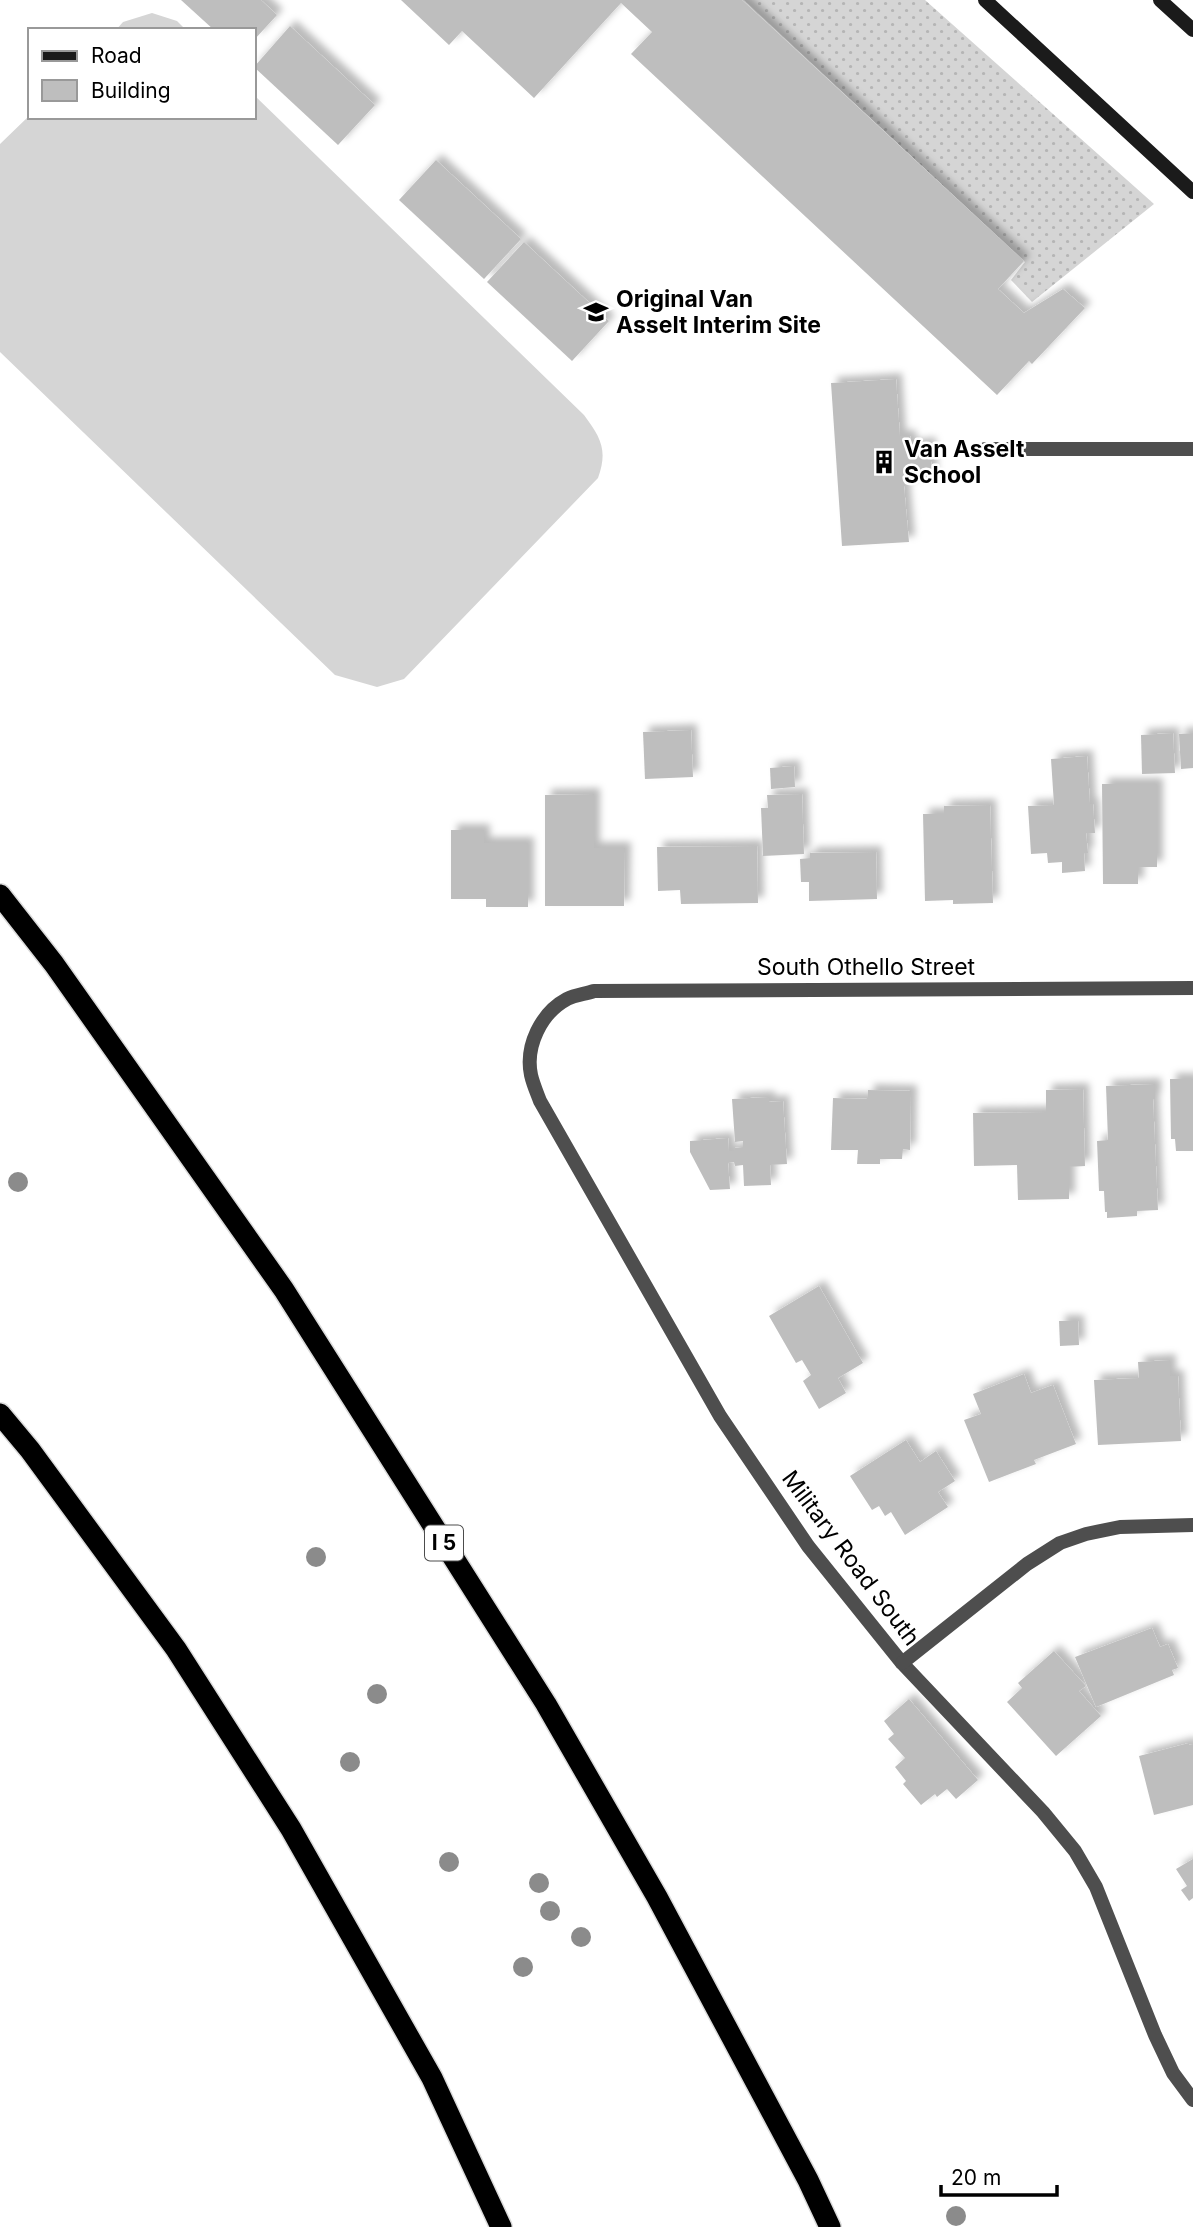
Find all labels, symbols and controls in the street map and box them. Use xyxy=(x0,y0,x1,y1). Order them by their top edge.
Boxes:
legend xyxy=(28,28,256,119)
text: Road xyxy=(91,43,142,68)
text: Building xyxy=(91,78,171,103)
place label: Original Van Asselt Interim Site xyxy=(616,285,821,339)
school or university icon: Original Van Asselt Interim Site xyxy=(582,298,610,326)
place label: Van Asselt School xyxy=(904,435,1025,489)
building icon: Van Asselt School xyxy=(870,448,898,476)
street label: South Othello Street xyxy=(757,953,976,981)
street label: Military Road South xyxy=(776,1465,926,1651)
road number: I 5 xyxy=(425,1526,463,1560)
scale bar xyxy=(941,2154,1056,2198)
text: 20 m xyxy=(951,2165,1001,2190)

